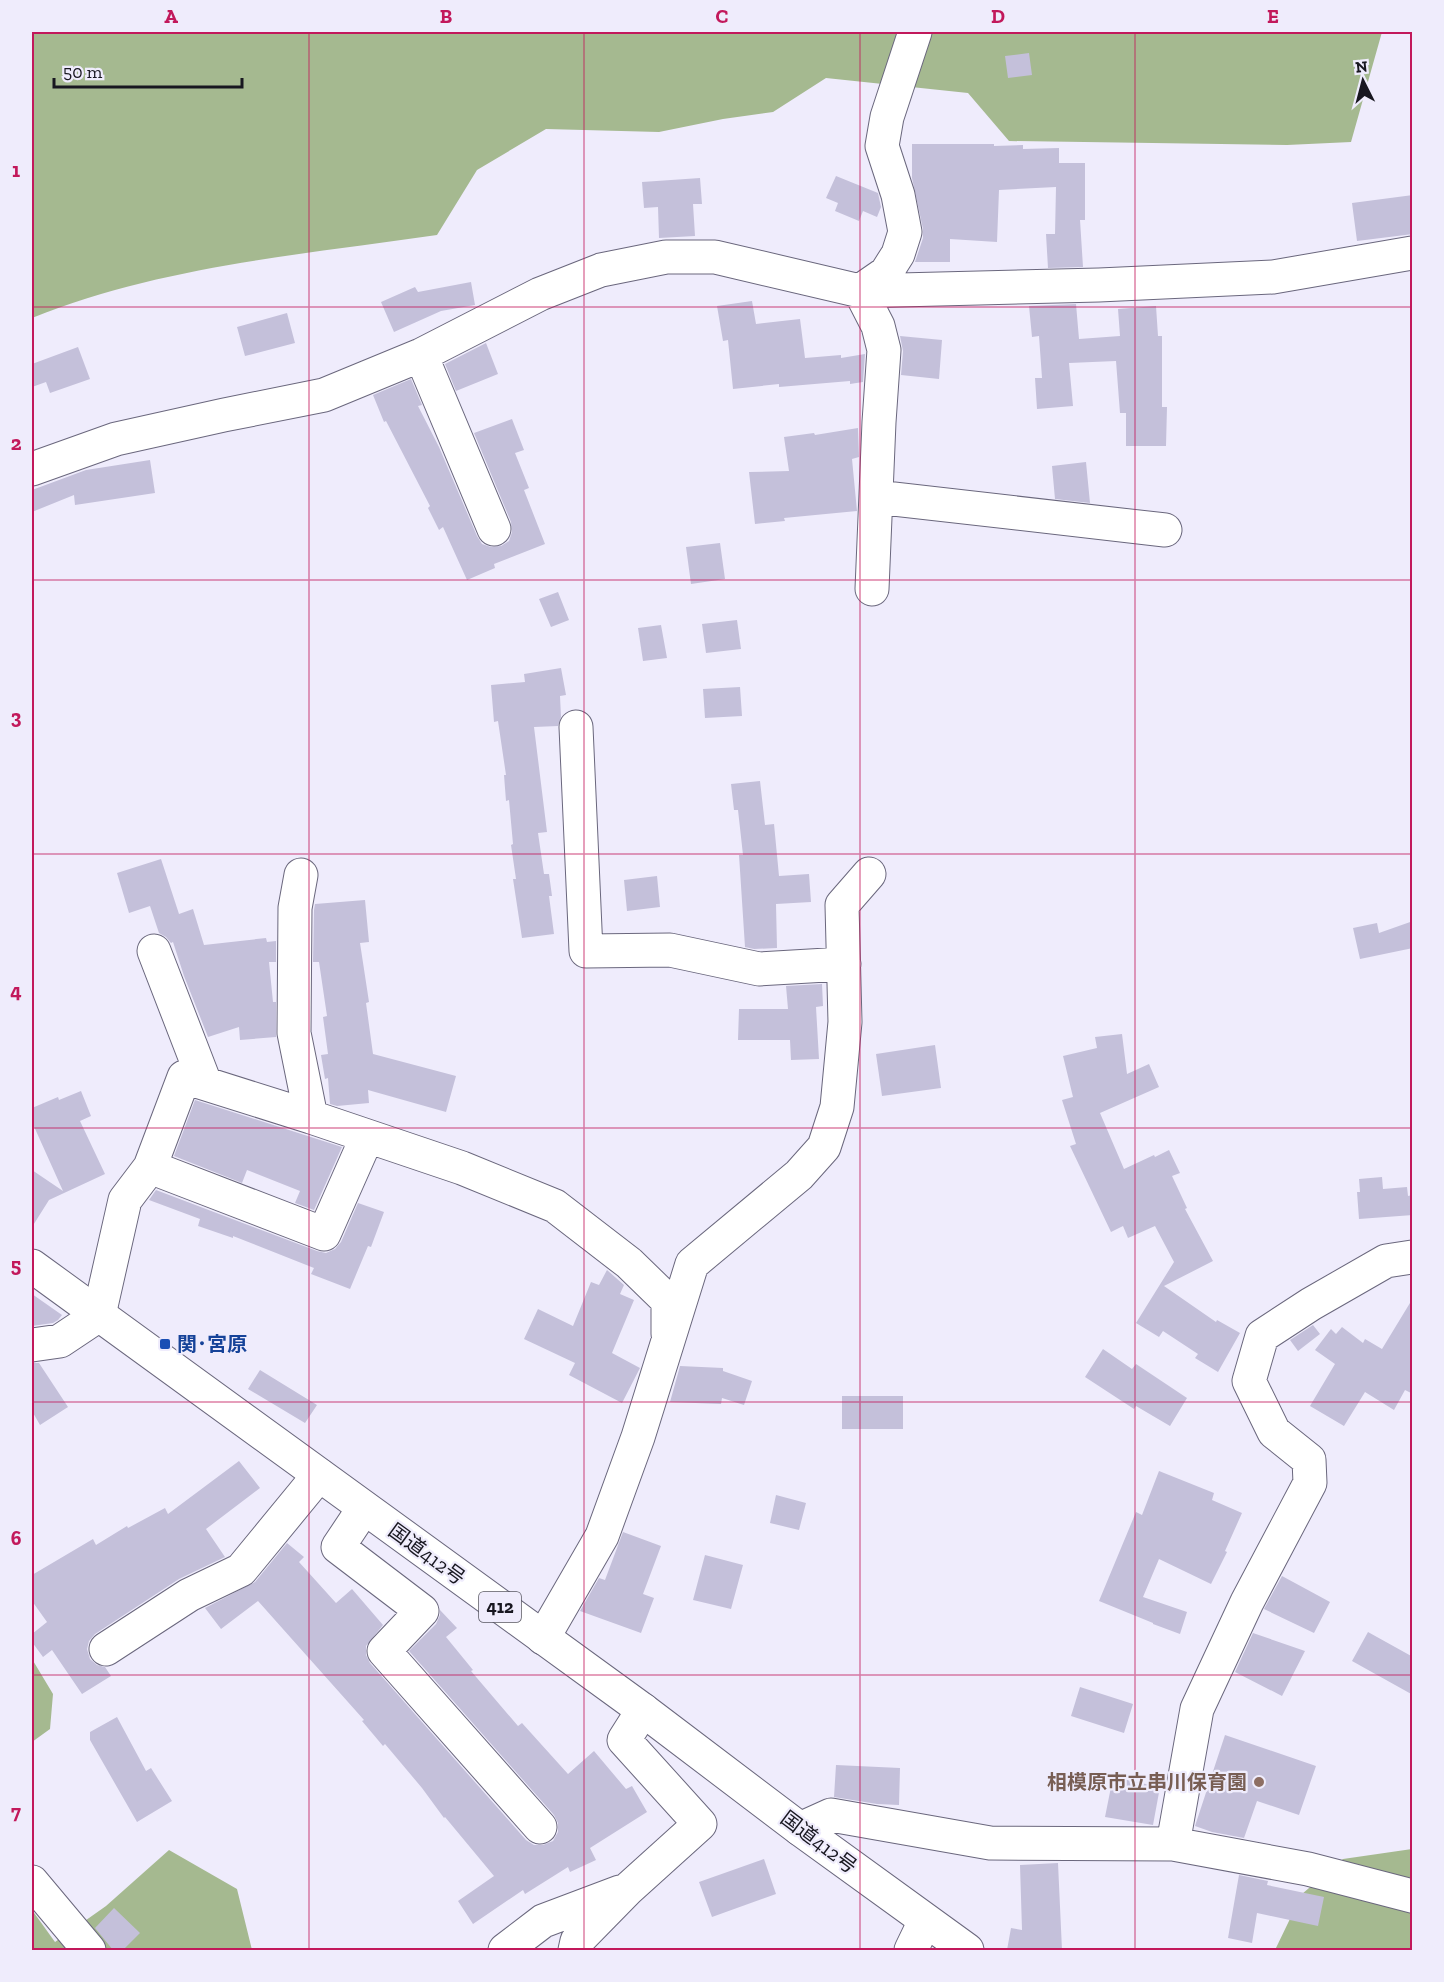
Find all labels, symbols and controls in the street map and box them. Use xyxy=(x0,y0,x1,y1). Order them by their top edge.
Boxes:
text: A xyxy=(164,4,178,28)
text: B xyxy=(440,4,452,28)
text: C xyxy=(716,4,729,28)
text: D xyxy=(991,4,1005,28)
text: E xyxy=(1267,4,1279,28)
scale bar xyxy=(54,51,242,89)
north arrow xyxy=(1333,51,1393,111)
text: N xyxy=(1354,56,1369,77)
text: 50 m xyxy=(63,61,103,83)
text: 1 xyxy=(12,158,20,182)
text: 2 xyxy=(11,431,22,455)
text: 3 xyxy=(11,705,22,729)
text: 4 xyxy=(10,979,22,1003)
text: 5 xyxy=(11,1253,21,1277)
place label: 関･宮原 xyxy=(177,1332,247,1356)
marker: 関･宮原 xyxy=(158,1337,172,1351)
street label: 国道412号 xyxy=(384,1518,470,1590)
text: 6 xyxy=(11,1526,22,1550)
road number: 412 xyxy=(479,1592,521,1622)
place label: 相模原市立串川保育園 xyxy=(1047,1770,1247,1794)
marker: 相模原市立串川保育園 xyxy=(1252,1775,1266,1789)
text: 7 xyxy=(11,1800,21,1824)
street label: 国道412号 xyxy=(776,1806,862,1878)

